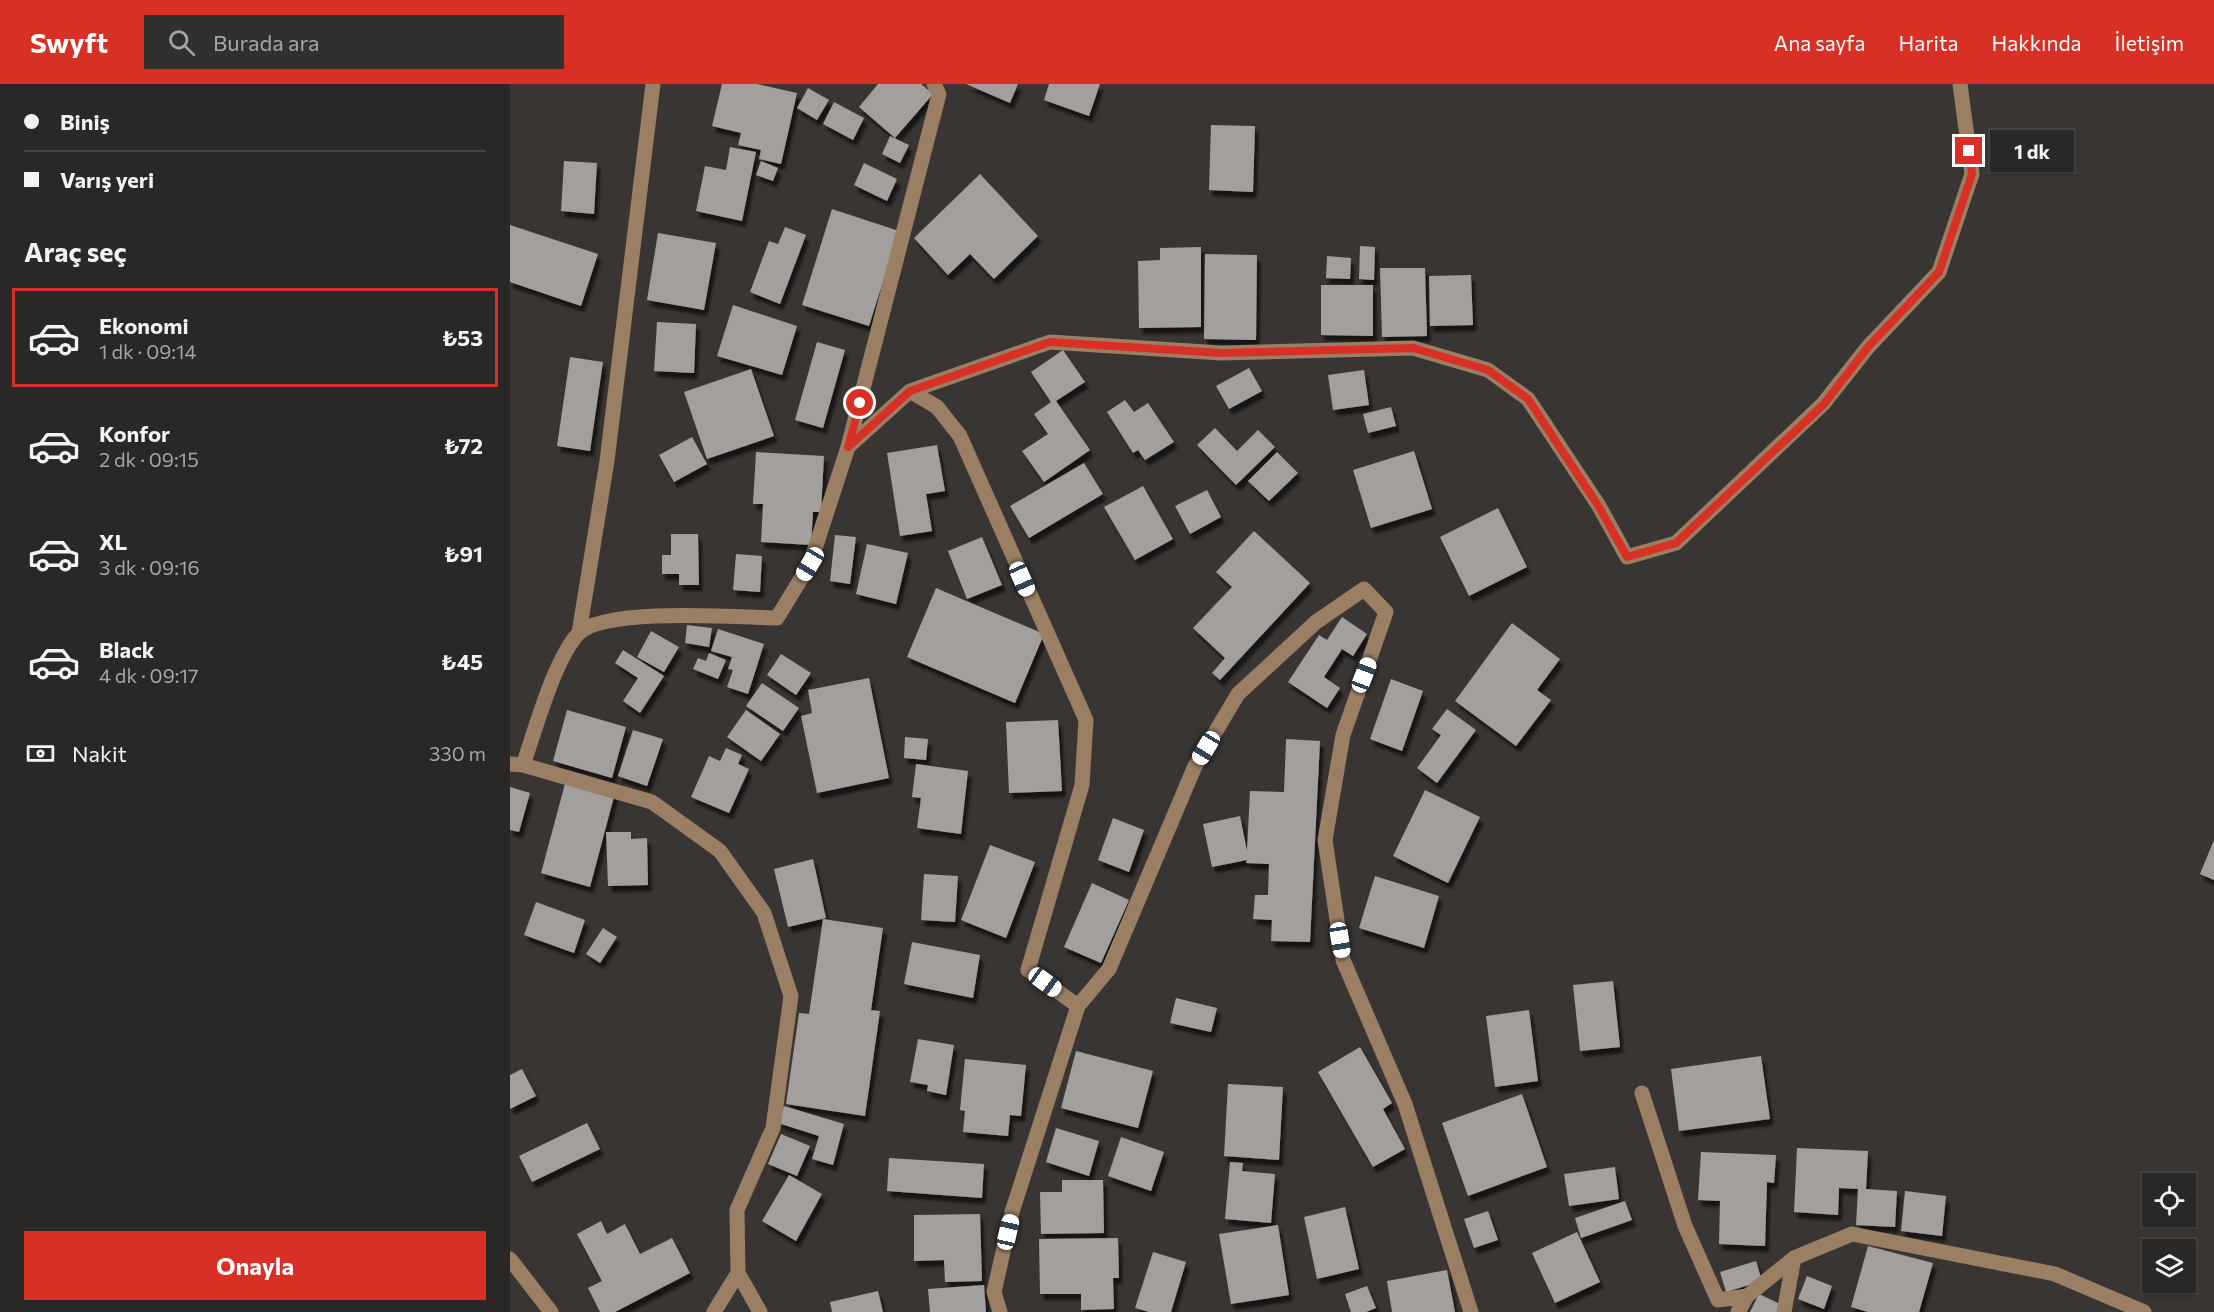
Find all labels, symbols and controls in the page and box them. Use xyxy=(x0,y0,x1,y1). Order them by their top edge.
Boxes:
search box xyxy=(144,15,564,69)
text: Swyft xyxy=(30,25,108,59)
icon: search xyxy=(165,26,198,59)
text: Burada ara xyxy=(213,29,320,56)
text: Ana sayfa xyxy=(1774,30,1865,55)
text: Harita xyxy=(1898,30,1959,55)
text: Hakkında xyxy=(1992,30,2082,55)
text: İletişim xyxy=(2115,30,2184,55)
text: Biniş xyxy=(60,108,110,135)
callout: 1 dk xyxy=(1990,130,2074,172)
route end xyxy=(1955,137,1982,164)
text: 1 dk xyxy=(2014,139,2050,163)
text: Varış yeri xyxy=(60,166,154,193)
text: Araç seç xyxy=(24,235,127,268)
icon: car xyxy=(27,311,81,365)
text: Ekonomi xyxy=(99,312,189,339)
text: ₺53 xyxy=(442,324,483,351)
text: 1 dk · 09:14 xyxy=(99,339,197,363)
route start xyxy=(846,389,873,416)
icon: car xyxy=(27,419,81,473)
text: Konfor xyxy=(99,420,170,447)
text: ₺72 xyxy=(444,432,483,459)
text: 2 dk · 09:15 xyxy=(99,447,199,471)
icon: car xyxy=(27,527,81,581)
text: XL xyxy=(99,528,127,555)
text: ₺91 xyxy=(444,540,483,567)
car xyxy=(793,544,827,584)
text: 3 dk · 09:16 xyxy=(99,555,200,579)
car xyxy=(1006,559,1038,599)
icon: car xyxy=(27,635,81,689)
text: Black xyxy=(99,636,154,663)
text: ₺45 xyxy=(441,648,483,675)
car xyxy=(1349,655,1379,695)
text: 4 dk · 09:17 xyxy=(99,663,199,687)
car xyxy=(1189,728,1223,768)
icon: cash xyxy=(24,737,57,770)
text: Nakit xyxy=(72,740,127,767)
text: 330 m xyxy=(429,741,486,765)
car xyxy=(1328,921,1352,959)
car xyxy=(1025,964,1065,1000)
map controls xyxy=(2142,1173,2196,1293)
button: locate xyxy=(2142,1173,2196,1227)
car xyxy=(995,1212,1021,1252)
button: Onayla xyxy=(24,1231,486,1300)
button: layers xyxy=(2142,1239,2196,1293)

